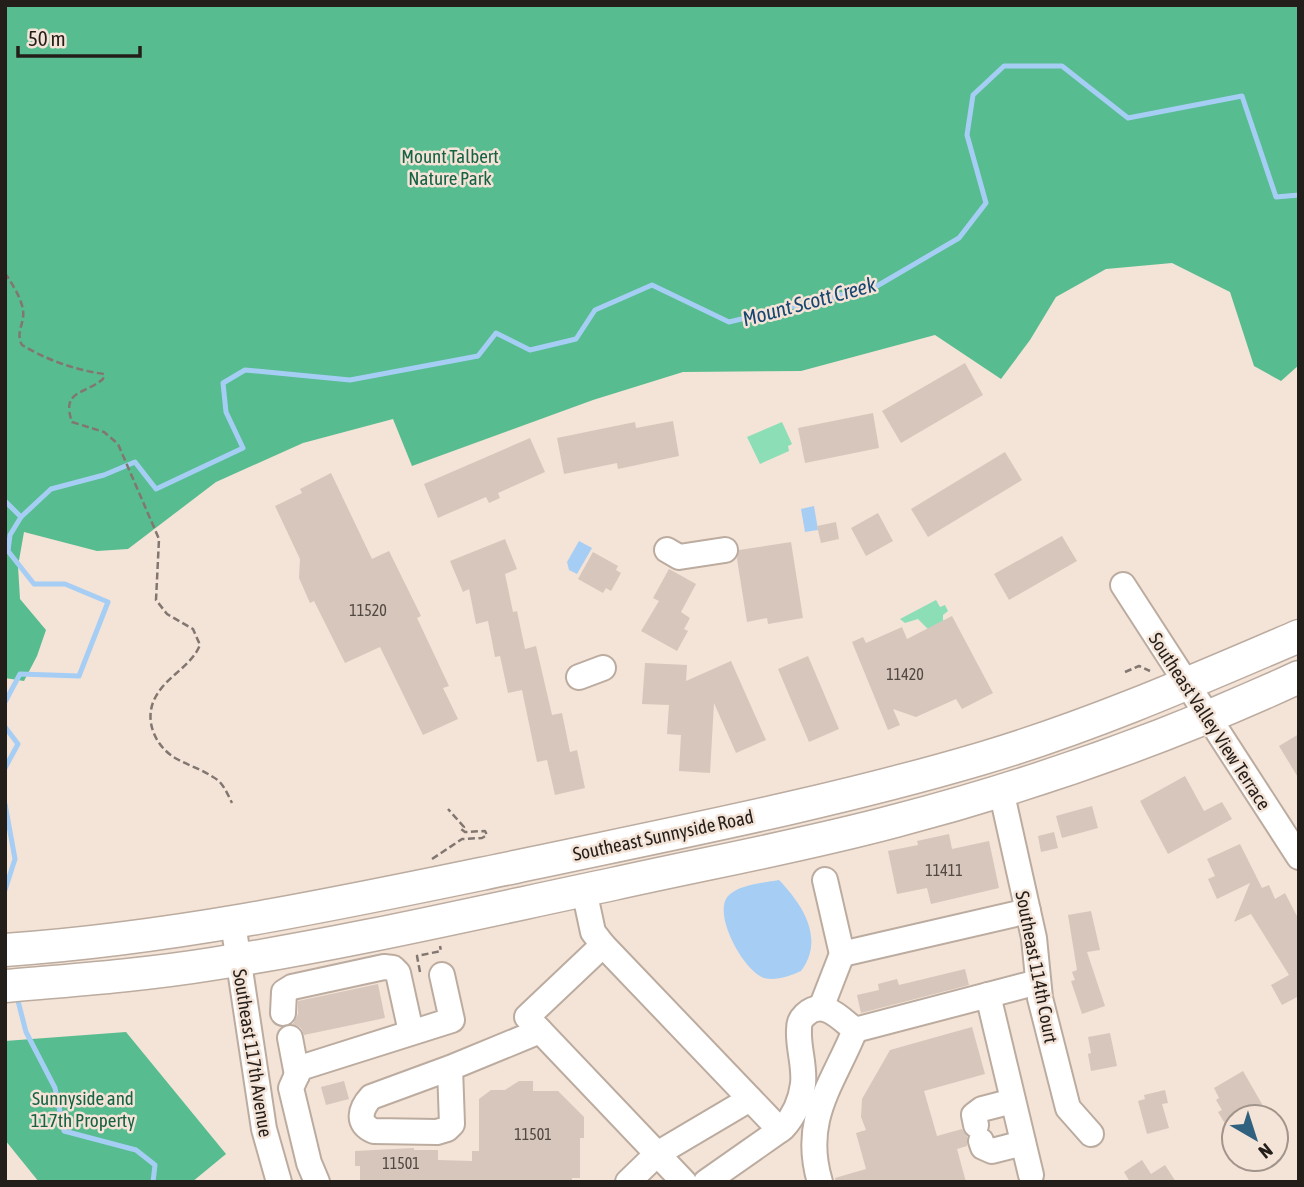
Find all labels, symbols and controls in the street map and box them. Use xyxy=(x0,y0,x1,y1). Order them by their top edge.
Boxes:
scale bar xyxy=(18,14,140,58)
text: 50 m xyxy=(28,26,66,50)
park label: Mount Talbert Nature Park xyxy=(401,145,499,189)
water label: Mount Scott Creek xyxy=(739,271,879,330)
house number: 11520 xyxy=(349,601,387,619)
street label: Southeast Valley View Terrace xyxy=(1145,628,1275,814)
house number: 11420 xyxy=(886,665,924,683)
street label: Southeast Sunnyside Road xyxy=(571,805,755,865)
house number: 11411 xyxy=(925,861,963,879)
street label: Southeast 114th Court xyxy=(1011,889,1063,1045)
street label: Southeast 117th Avenue xyxy=(229,967,277,1139)
park label: Sunnyside and 117th Property xyxy=(31,1087,135,1131)
north arrow xyxy=(1220,1103,1290,1173)
house number: 11501 xyxy=(514,1125,552,1143)
text: N xyxy=(1254,1139,1277,1163)
house number: 11501 xyxy=(382,1154,420,1172)

